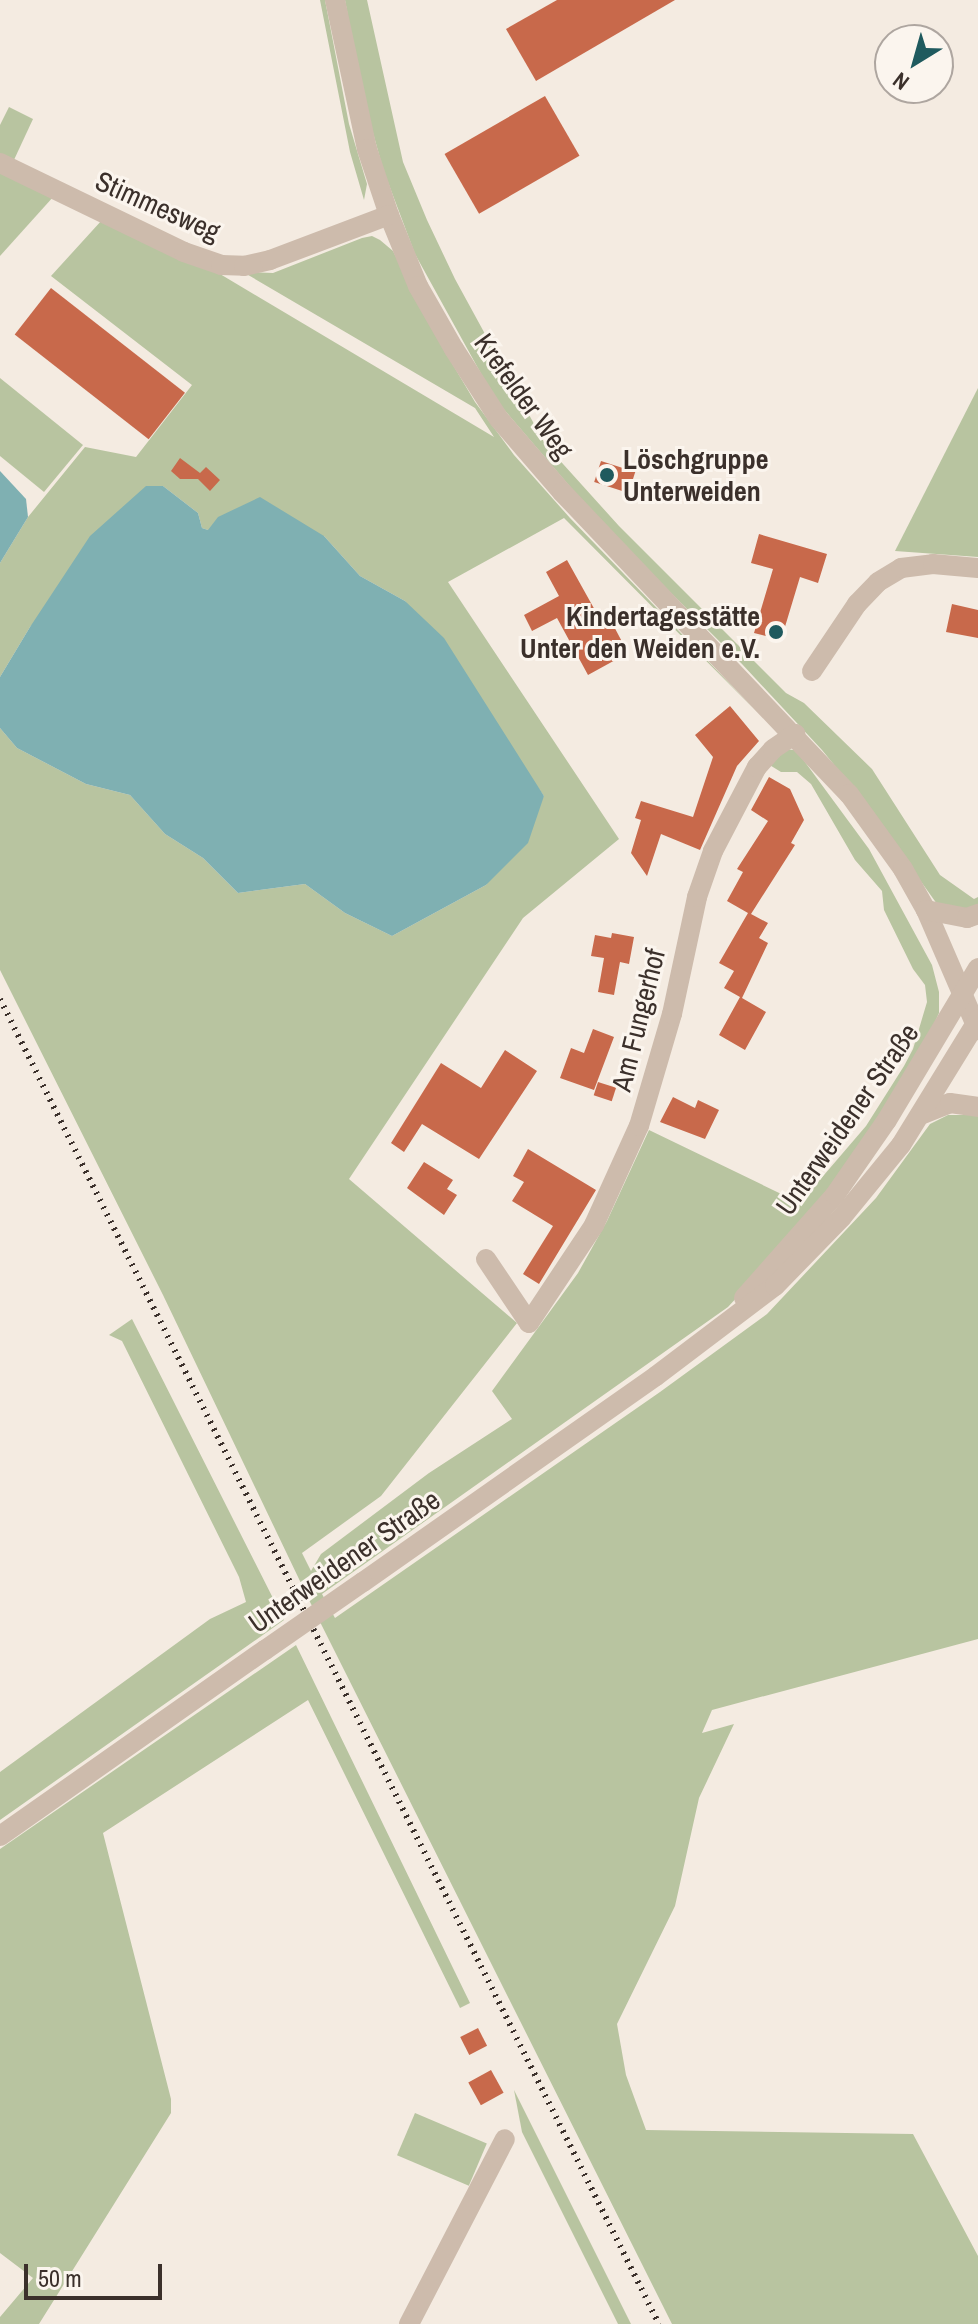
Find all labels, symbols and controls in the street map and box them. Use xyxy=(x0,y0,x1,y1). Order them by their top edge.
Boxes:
north arrow xyxy=(874,24,954,104)
text: N xyxy=(887,66,915,97)
street label: Stimmesweg xyxy=(91,164,225,248)
street label: Krefelder Weg xyxy=(467,327,581,465)
place label: Löschgruppe Unterweiden xyxy=(623,442,768,508)
marker: Löschgruppe Unterweiden xyxy=(598,466,616,484)
place label: Kindertagesstätte Unter den Weiden e.V. xyxy=(520,599,760,665)
marker: Kindertagesstätte Unter den Weiden e.V. xyxy=(767,623,785,641)
street label: Am Fungerhof xyxy=(604,945,672,1095)
street label: Unterweidener Straße xyxy=(768,1017,926,1221)
street label: Unterweidener Straße xyxy=(242,1482,446,1640)
scale bar xyxy=(28,2248,166,2298)
text: 50 m xyxy=(38,2262,82,2294)

